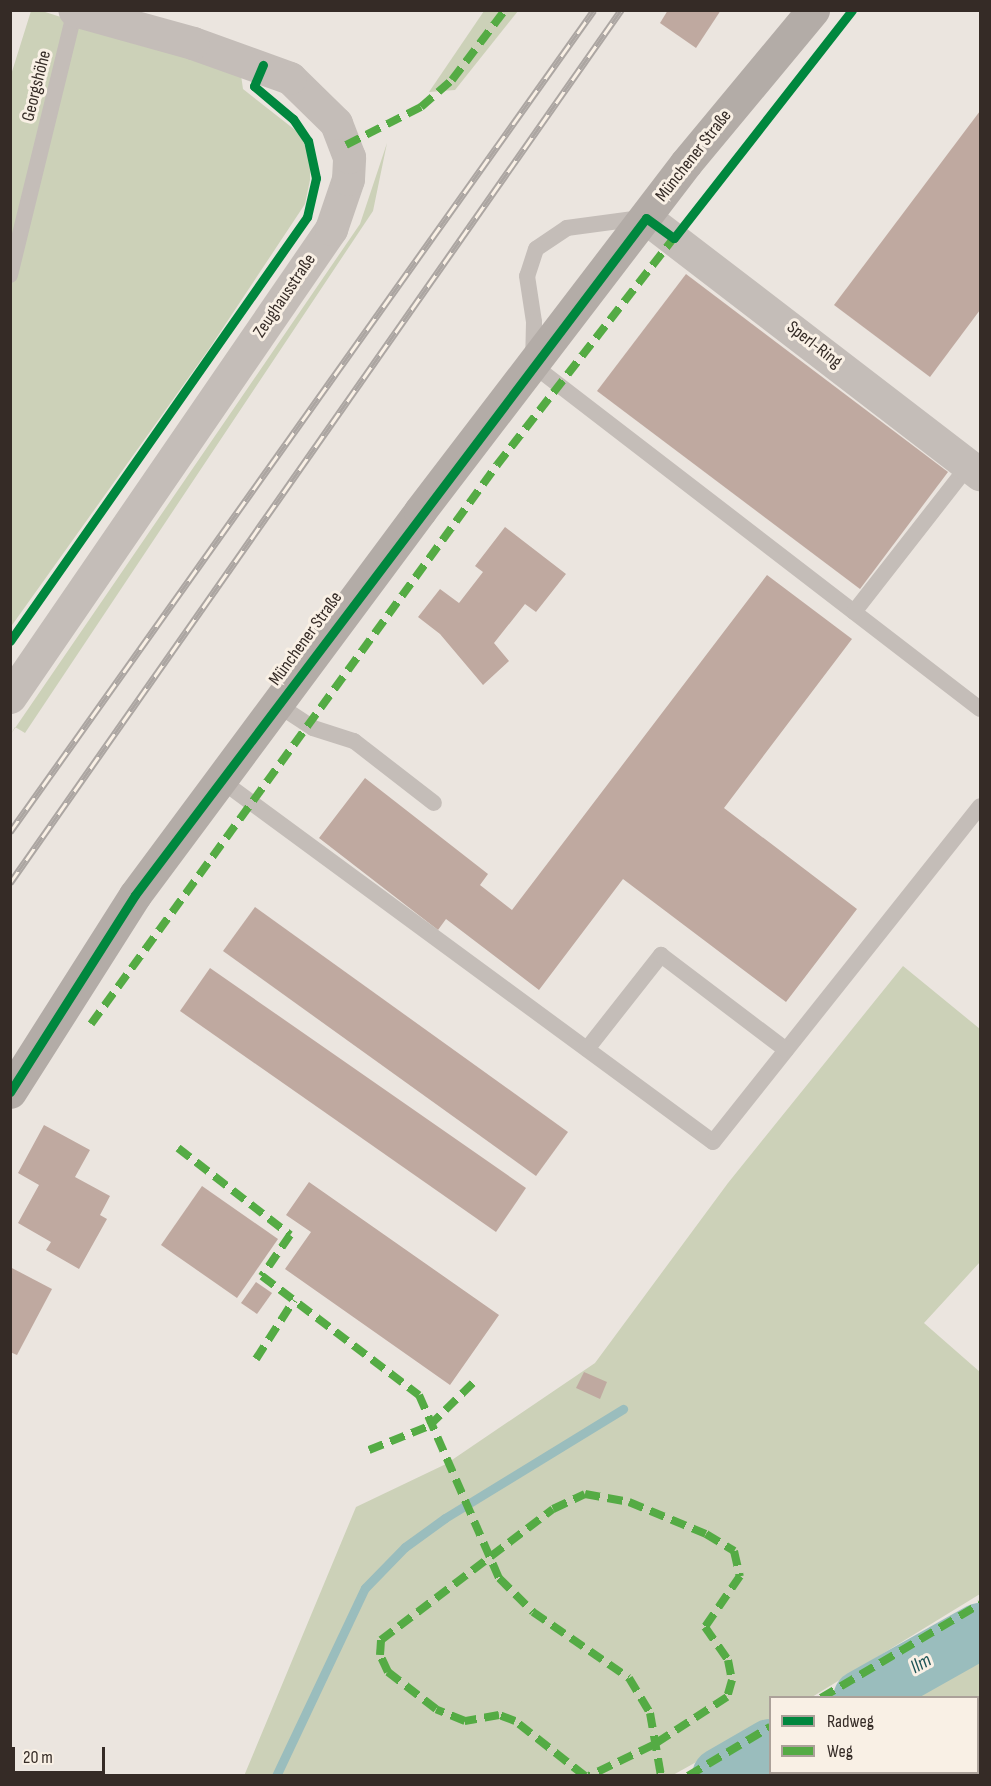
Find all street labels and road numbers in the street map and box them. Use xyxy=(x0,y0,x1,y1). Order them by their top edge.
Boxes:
street label: Georgshöhe xyxy=(18,48,56,124)
street label: Münchener Straße xyxy=(651,106,737,206)
street label: Zeughausstraße xyxy=(249,250,321,342)
street label: Sperl-Ring xyxy=(782,317,846,373)
street label: Münchener Straße xyxy=(265,588,347,690)

